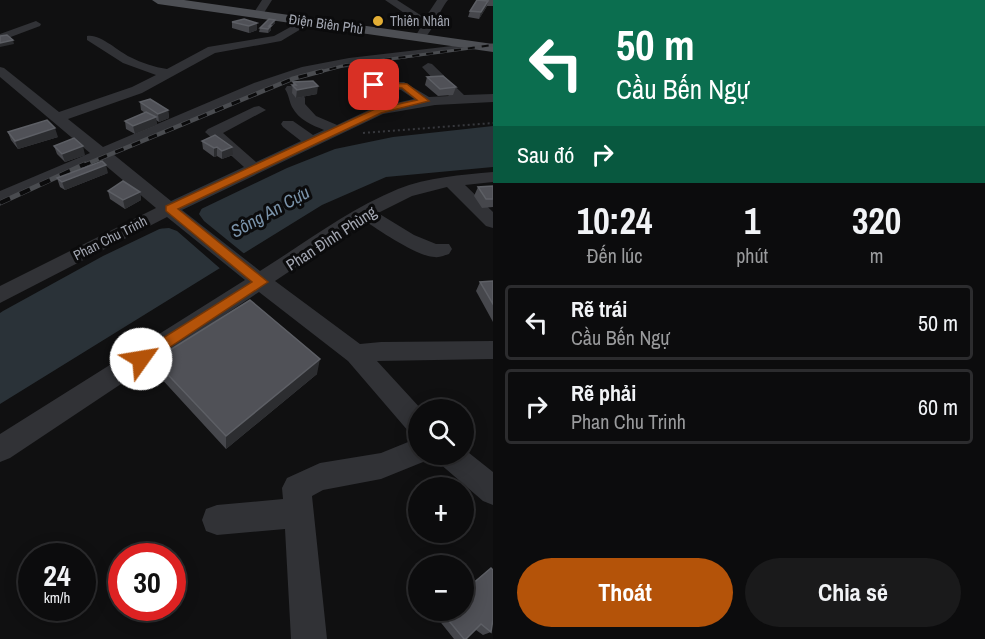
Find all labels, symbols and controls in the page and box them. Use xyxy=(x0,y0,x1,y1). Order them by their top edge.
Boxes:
street label: Điện Biên Phủ xyxy=(288,10,364,38)
place label: Thiên Nhân xyxy=(390,12,450,30)
marker: Thiên Nhân xyxy=(371,14,385,28)
text: 50 m xyxy=(616,17,695,73)
icon: left xyxy=(517,24,595,102)
pin xyxy=(348,59,399,110)
icon: arrive xyxy=(357,68,390,101)
text: Cầu Bến Ngự xyxy=(616,71,749,107)
icon: right xyxy=(586,138,619,171)
text: Sau đó xyxy=(517,140,574,170)
water label: Sông An Cựu xyxy=(226,180,314,244)
text: 10:24 xyxy=(577,197,652,245)
text: 1 xyxy=(744,197,760,245)
text: 320 xyxy=(852,197,901,245)
street label: Phan Đình Phùng xyxy=(282,200,381,275)
street label: Phan Chu Trinh xyxy=(70,212,150,264)
text: Đến lúc xyxy=(587,242,642,269)
text: phút xyxy=(736,242,768,269)
text: m xyxy=(870,242,883,269)
text: Rẽ trái xyxy=(571,294,627,324)
icon: left xyxy=(520,306,553,339)
text: 50 m xyxy=(918,308,958,338)
text: Cầu Bến Ngự xyxy=(571,324,669,351)
position arrow xyxy=(109,327,173,391)
text: Rẽ phải xyxy=(571,378,636,408)
icon: right xyxy=(520,390,553,423)
text: 60 m xyxy=(918,392,958,422)
map controls xyxy=(408,399,474,621)
button: search xyxy=(408,399,474,465)
text: Phan Chu Trinh xyxy=(571,408,686,435)
button: + xyxy=(408,477,474,543)
speed limit sign: 30 xyxy=(108,543,186,621)
text: 24 xyxy=(43,555,71,595)
button: − xyxy=(408,555,474,621)
button: Thoát xyxy=(517,558,733,627)
button: Chia sẻ xyxy=(745,558,961,627)
text: km/h xyxy=(44,587,70,608)

